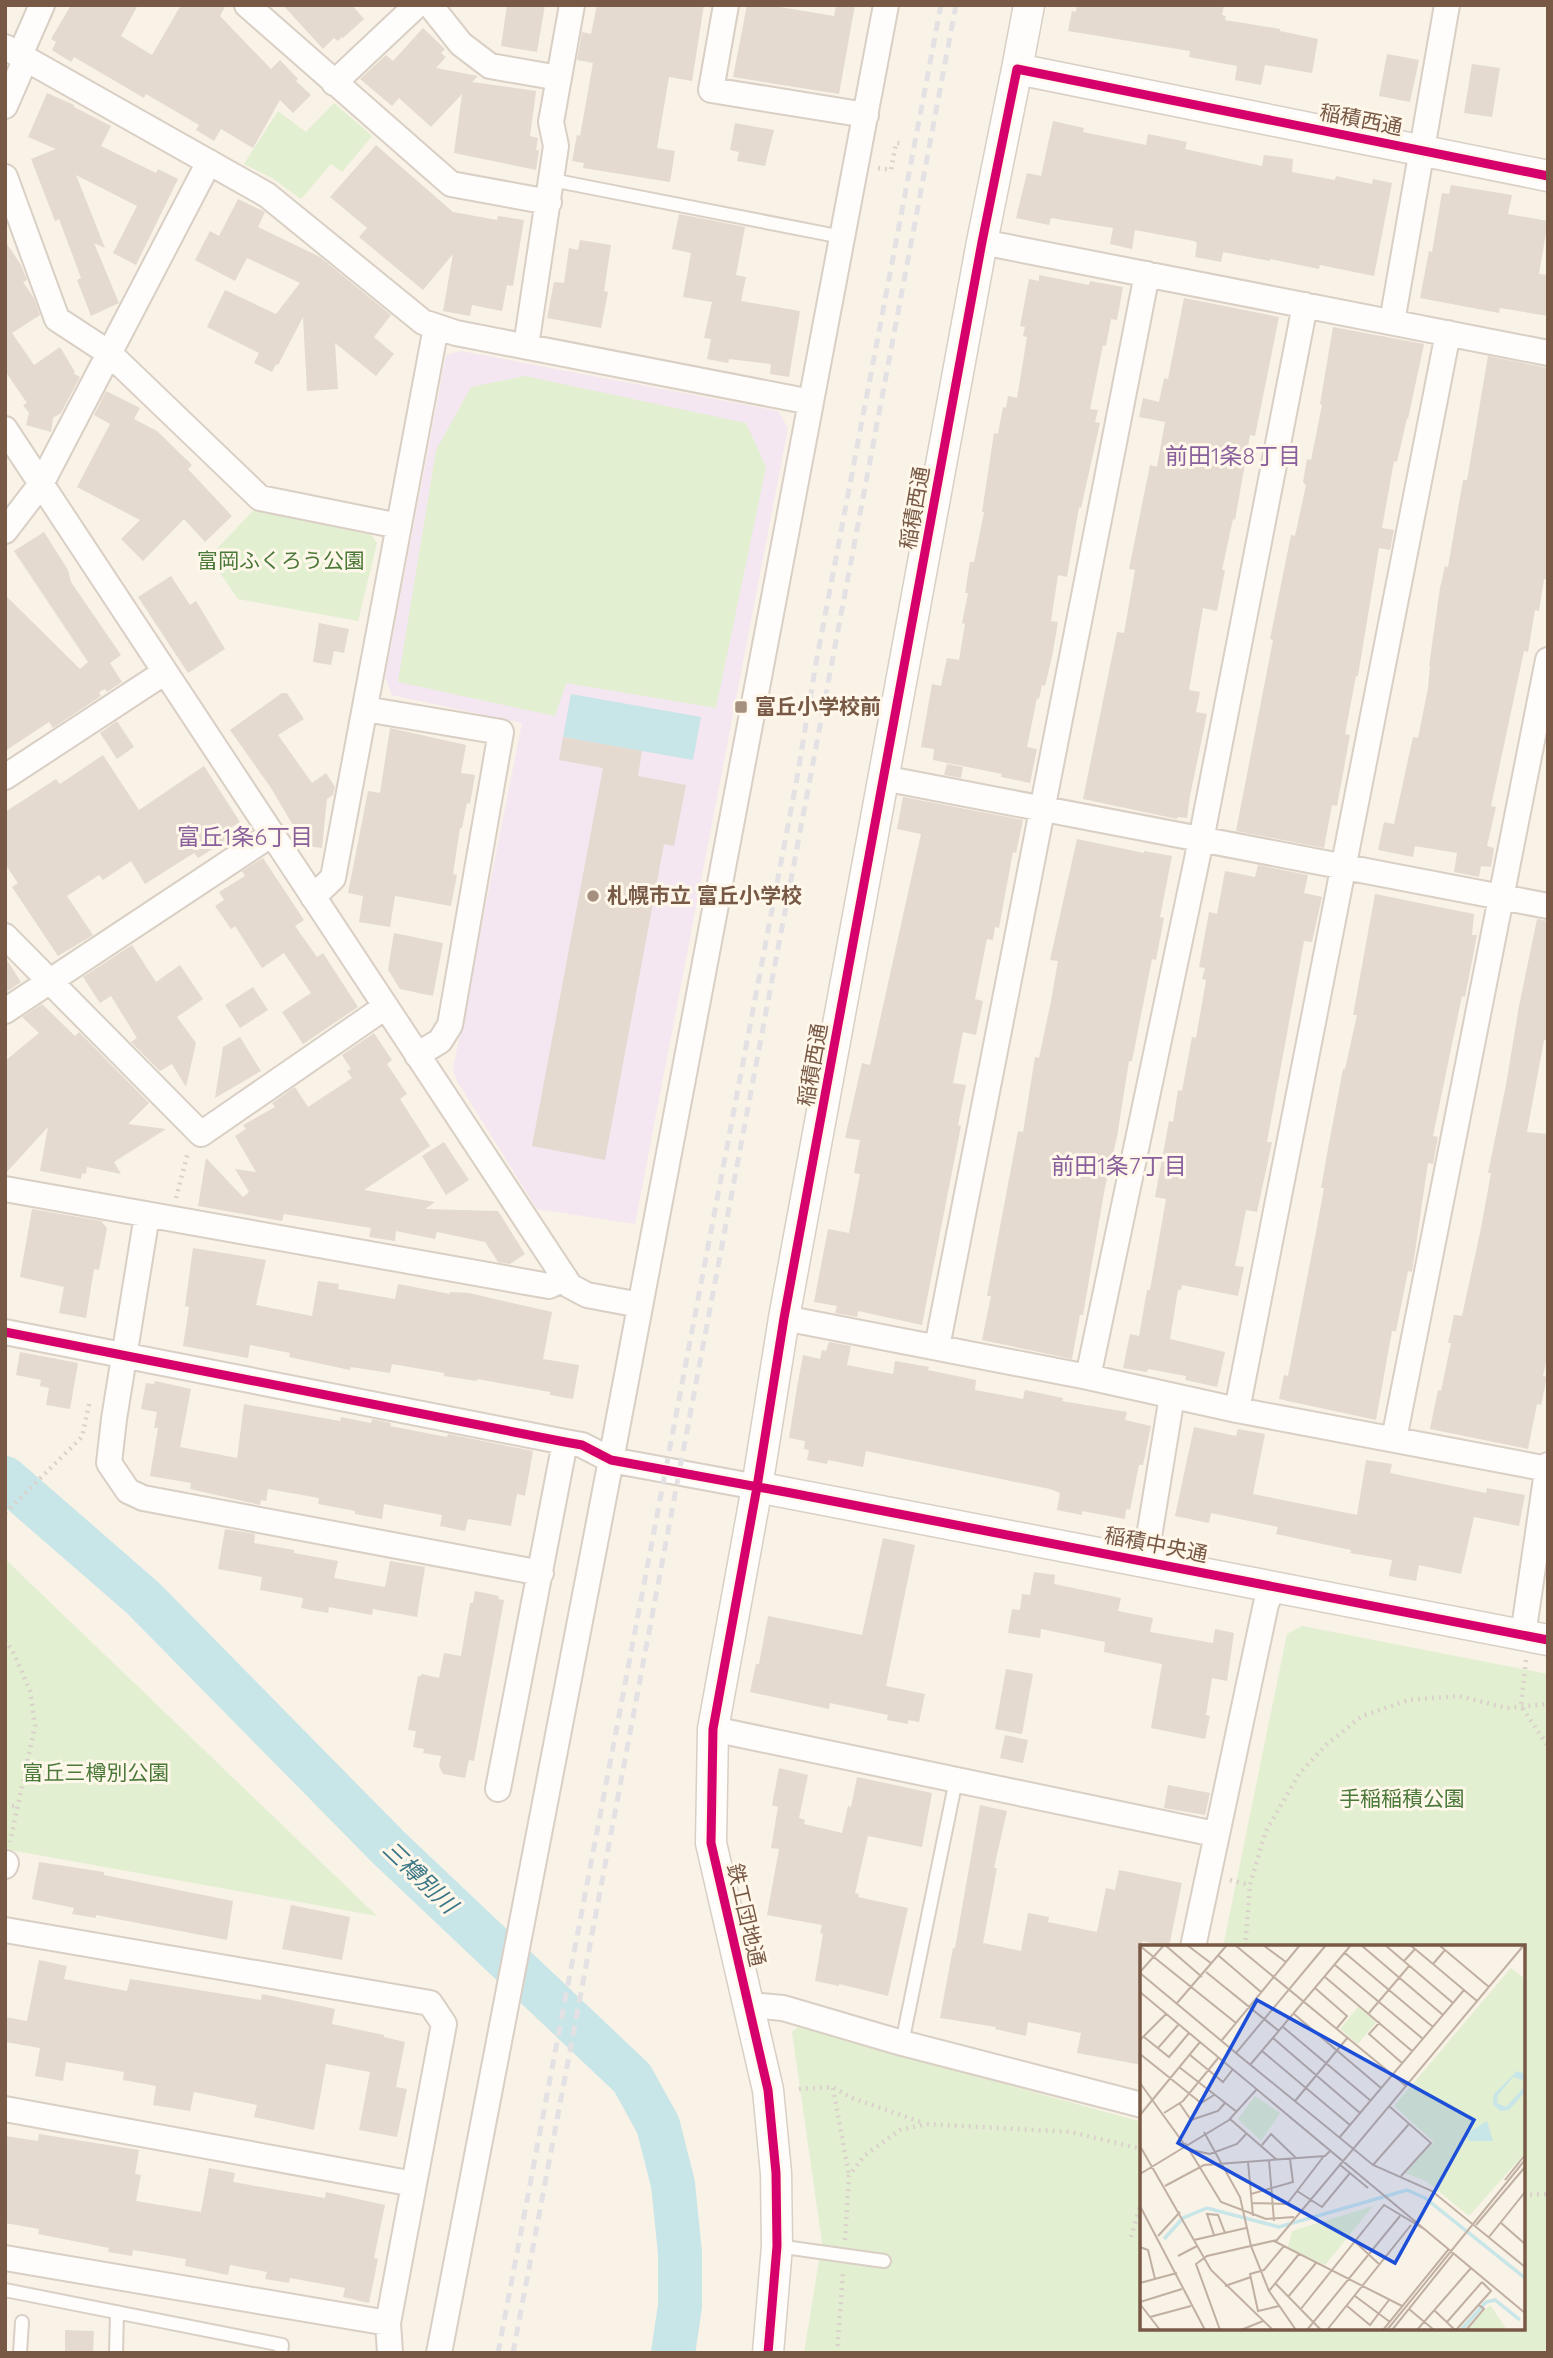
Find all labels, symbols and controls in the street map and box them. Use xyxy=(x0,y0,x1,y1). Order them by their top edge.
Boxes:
street label: 稲積西通 xyxy=(1317,98,1405,140)
district label: 前田1条8丁目 xyxy=(1165,441,1301,470)
street label: 稲積西通 xyxy=(894,464,934,551)
park label: 富岡ふくろう公園 xyxy=(197,547,365,573)
place label: 富丘小学校前 xyxy=(755,693,881,719)
marker: 富丘小学校前 xyxy=(733,699,749,715)
district label: 富丘1条6丁目 xyxy=(177,822,313,851)
place label: 札幌市立 富丘小学校 xyxy=(607,882,802,908)
marker: 札幌市立 富丘小学校 xyxy=(585,888,601,904)
street label: 稲積西通 xyxy=(792,1021,832,1108)
district label: 前田1条7丁目 xyxy=(1051,1151,1187,1180)
street label: 稲積中央通 xyxy=(1102,1521,1210,1567)
park label: 富丘三樽別公園 xyxy=(23,1759,170,1785)
park label: 手稲稲積公園 xyxy=(1339,1785,1465,1811)
water label: 三樽別川 xyxy=(377,1834,466,1921)
street label: 鉄工団地通 xyxy=(722,1861,771,1969)
inset map xyxy=(1140,1945,1525,2330)

